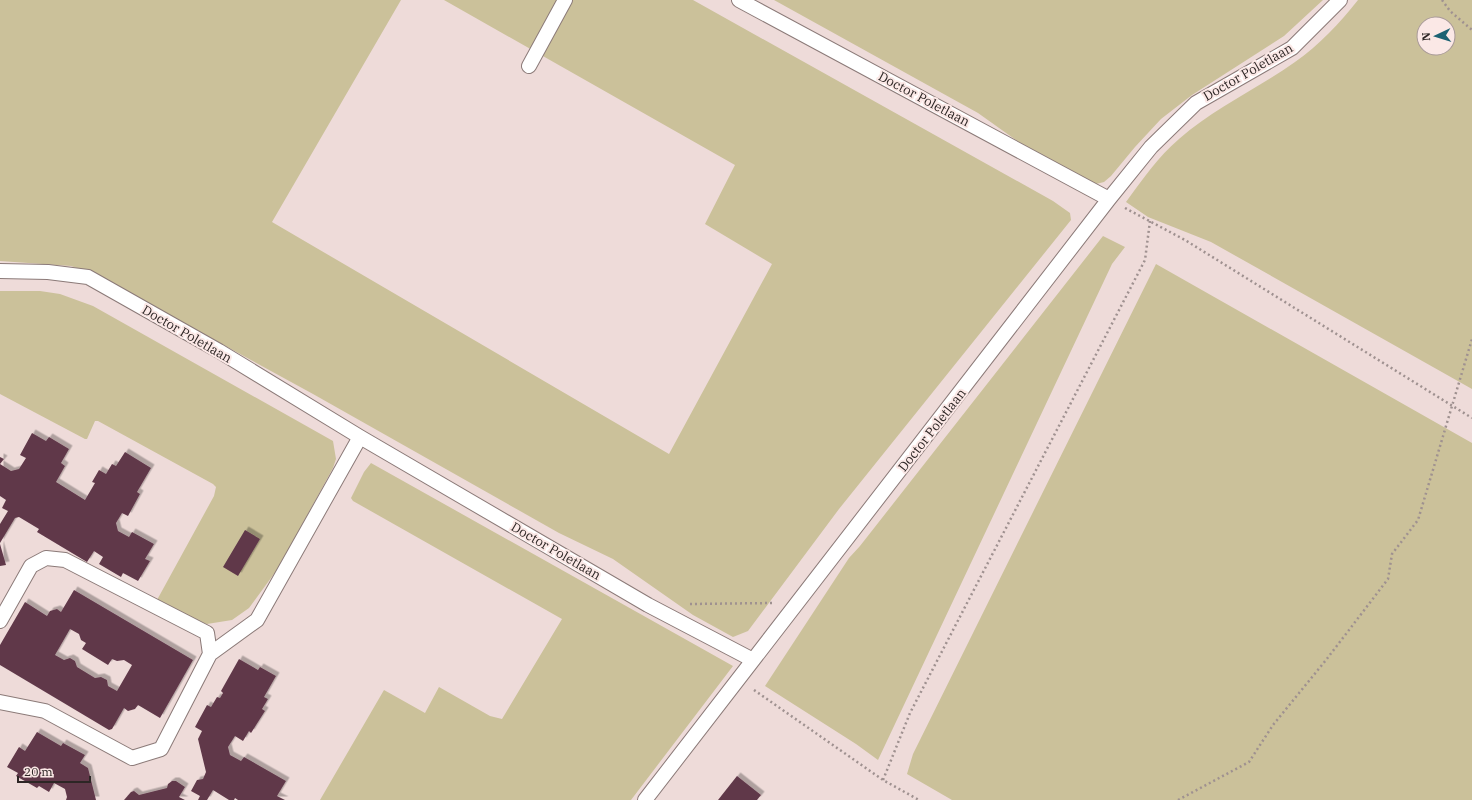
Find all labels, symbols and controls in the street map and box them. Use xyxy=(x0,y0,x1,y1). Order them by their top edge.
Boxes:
north arrow xyxy=(1416,16,1456,56)
text: N xyxy=(1419,32,1433,42)
street label: Doctor Poletlaan xyxy=(1200,39,1296,105)
street label: Doctor Poletlaan xyxy=(875,68,973,130)
street label: Doctor Poletlaan xyxy=(139,301,235,367)
street label: Doctor Poletlaan xyxy=(894,385,970,475)
street label: Doctor Poletlaan xyxy=(508,518,604,584)
scale bar xyxy=(18,758,90,784)
text: 20 m xyxy=(24,764,53,779)

